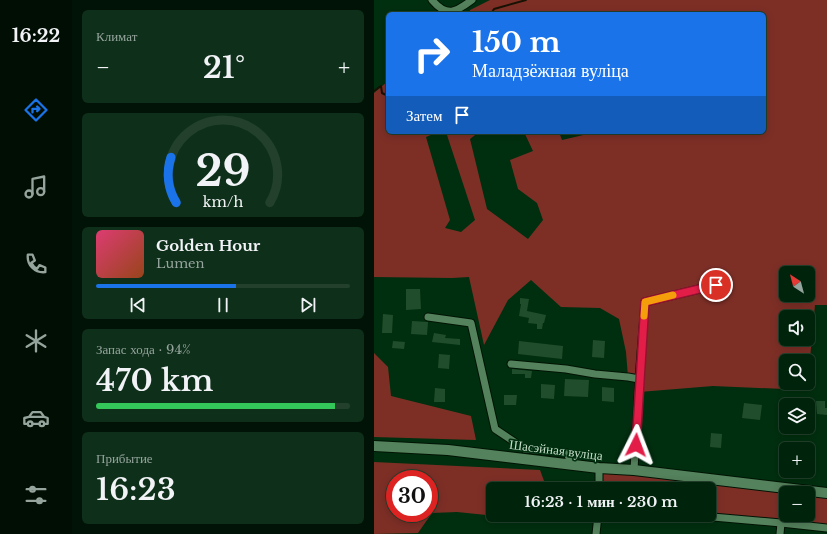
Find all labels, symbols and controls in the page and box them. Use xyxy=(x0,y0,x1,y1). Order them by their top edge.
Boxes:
text: 16:22 xyxy=(12,25,60,47)
text: 150 m xyxy=(472,25,560,60)
text: Климат xyxy=(96,28,137,45)
icon: right xyxy=(406,28,458,80)
text: 21° xyxy=(203,49,245,86)
text: − xyxy=(96,54,110,81)
text: + xyxy=(338,54,350,81)
text: Маладзёжная вуліца xyxy=(472,60,629,82)
icon: directions xyxy=(22,96,50,124)
icon: arrive xyxy=(451,104,473,126)
text: Затем xyxy=(406,106,443,125)
text: 29 xyxy=(195,145,251,196)
icon: music xyxy=(22,173,50,201)
text: km/h xyxy=(203,192,243,210)
text: Golden Hour xyxy=(156,236,260,255)
icon: phone xyxy=(22,250,50,278)
text: Lumen xyxy=(156,255,205,272)
north arrow xyxy=(779,266,815,302)
map controls xyxy=(779,266,815,522)
pin xyxy=(699,268,733,302)
icon: arrive xyxy=(705,274,727,296)
icon: previous xyxy=(127,294,149,316)
icon: pause xyxy=(212,294,234,316)
icon: next xyxy=(297,294,319,316)
button: sound xyxy=(779,310,815,346)
icon: climate xyxy=(22,327,50,355)
text: Запас хода · 94% xyxy=(96,341,191,358)
button: search xyxy=(779,354,815,390)
text: 470 km xyxy=(96,362,213,399)
button: layers xyxy=(779,398,815,434)
icon: car xyxy=(22,404,50,432)
position arrow xyxy=(615,424,657,466)
street label: Шасэйная вуліца xyxy=(508,436,604,464)
button: + xyxy=(779,442,815,478)
text: Прибытие xyxy=(96,450,153,467)
speed limit sign: 30 xyxy=(386,470,438,522)
text: 16:23 xyxy=(96,471,176,508)
icon: filters xyxy=(22,481,50,509)
button: − xyxy=(779,486,815,522)
text: 16:23 · 1 мин · 230 m xyxy=(524,492,678,511)

